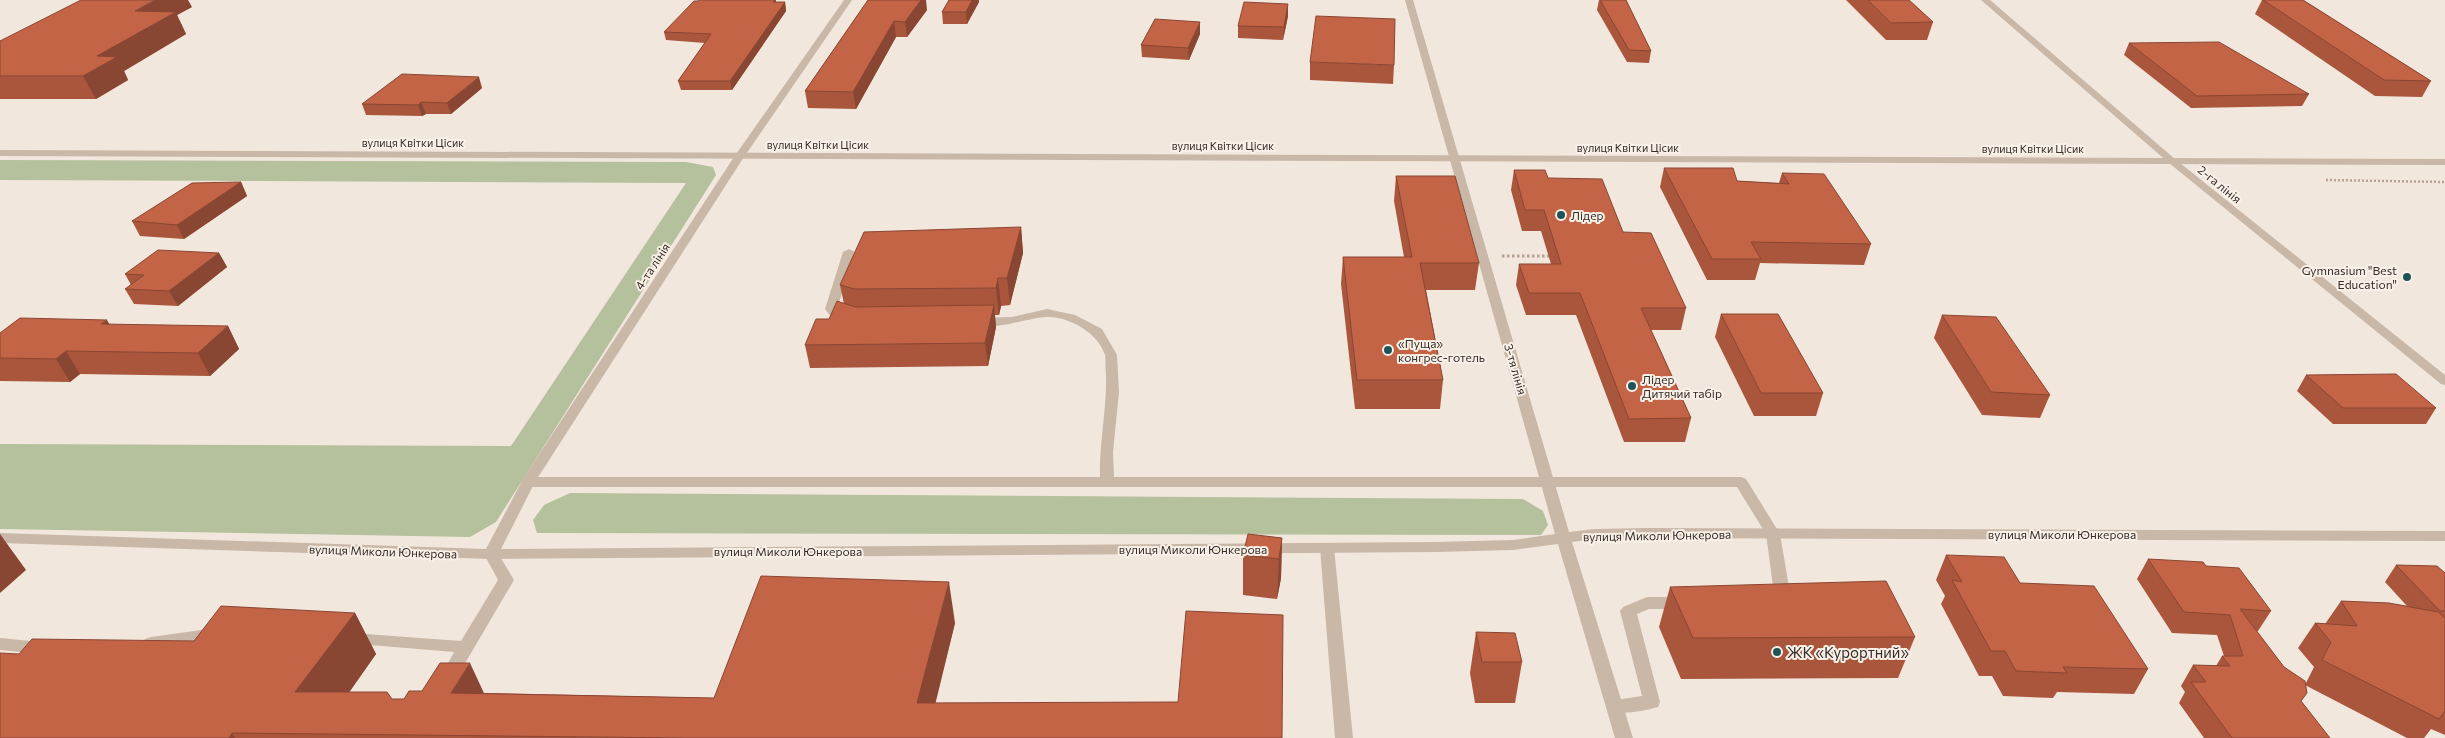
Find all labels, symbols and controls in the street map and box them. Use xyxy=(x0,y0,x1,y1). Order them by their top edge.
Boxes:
street label: вулиця Квітки Цісик xyxy=(362,136,464,149)
street label: вулиця Квітки Цісик xyxy=(767,138,869,151)
street label: вулиця Квітки Цісик xyxy=(1172,139,1274,152)
street label: вулиця Квітки Цісик xyxy=(1577,141,1679,154)
street label: вулиця Квітки Цісик xyxy=(1982,142,2084,155)
street label: 2-га лінія xyxy=(2195,162,2245,206)
place label: Лідер xyxy=(1571,208,1603,222)
marker: Лідер xyxy=(1555,209,1567,221)
street label: 4-та лінія xyxy=(632,240,672,292)
place label: Gymnasium "Best Education" xyxy=(2302,263,2397,291)
marker: Gymnasium "Best Education" xyxy=(2401,271,2413,283)
place label: «Пуща» конгрес-готель xyxy=(1398,336,1485,364)
street label: 3-тя лінія xyxy=(1502,342,1530,396)
marker: «Пуща» конгрес-готель xyxy=(1382,344,1394,356)
place label: Лідер Дитячий табір xyxy=(1642,372,1722,400)
marker: Лідер Дитячий табір xyxy=(1626,380,1638,392)
street label: вулиця Миколи Юнкерова xyxy=(1583,527,1731,543)
street label: вулиця Миколи Юнкерова xyxy=(1988,527,2136,541)
street label: вулиця Миколи Юнкерова xyxy=(309,541,457,561)
street label: вулиця Миколи Юнкерова xyxy=(1119,542,1267,556)
street label: вулиця Миколи Юнкерова xyxy=(714,544,862,558)
place label: ЖК «Курортний» xyxy=(1787,643,1909,661)
marker: ЖК «Курортний» xyxy=(1771,646,1783,658)

